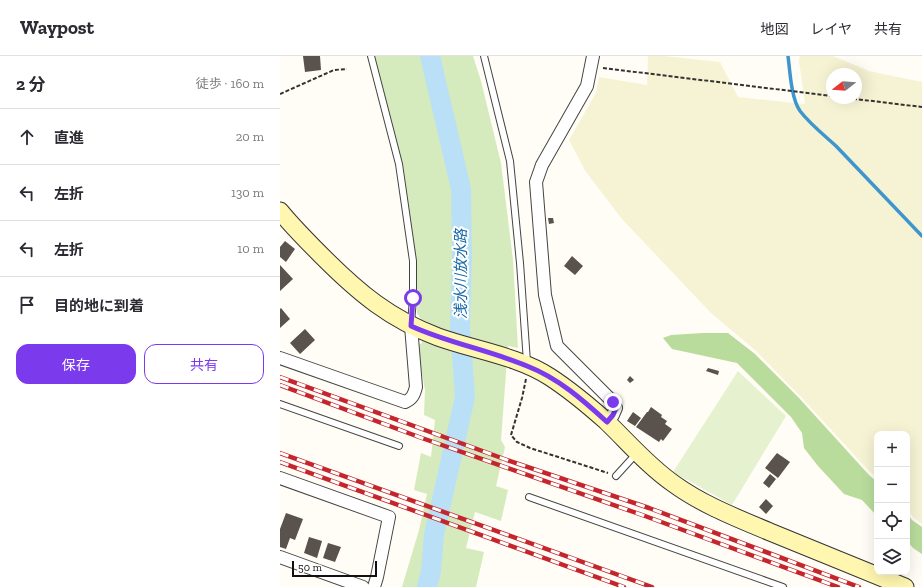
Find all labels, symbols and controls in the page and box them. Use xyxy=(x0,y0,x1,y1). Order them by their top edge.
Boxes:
text: Waypost xyxy=(20,16,94,39)
text: 地図 xyxy=(760,21,788,38)
text: レイヤ xyxy=(810,21,852,38)
text: 共有 xyxy=(874,21,902,38)
north arrow xyxy=(826,68,862,104)
text: 2 分 xyxy=(16,74,45,94)
text: 徒歩 · 160 m xyxy=(196,76,264,91)
icon: ahead xyxy=(16,126,38,148)
text: 直進 xyxy=(54,129,84,147)
text: 20 m xyxy=(236,129,264,144)
icon: left xyxy=(16,182,38,204)
text: 左折 xyxy=(54,185,84,203)
text: 130 m xyxy=(231,185,264,200)
water label: 浅水川放水路 xyxy=(452,227,470,319)
icon: left xyxy=(16,238,38,260)
text: 左折 xyxy=(54,241,84,259)
text: 10 m xyxy=(237,241,264,256)
route start xyxy=(404,289,422,307)
icon: arrive xyxy=(16,294,38,316)
text: 目的地に到着 xyxy=(54,297,144,315)
button: 保存 xyxy=(16,344,136,384)
button: 共有 xyxy=(144,344,264,384)
route end xyxy=(604,393,622,411)
map controls xyxy=(874,431,910,575)
button: + xyxy=(874,431,910,467)
button: − xyxy=(874,467,910,503)
button: locate xyxy=(874,503,910,539)
button: layers xyxy=(874,539,910,575)
scale bar xyxy=(292,559,377,578)
text: 50 m xyxy=(298,561,322,574)

